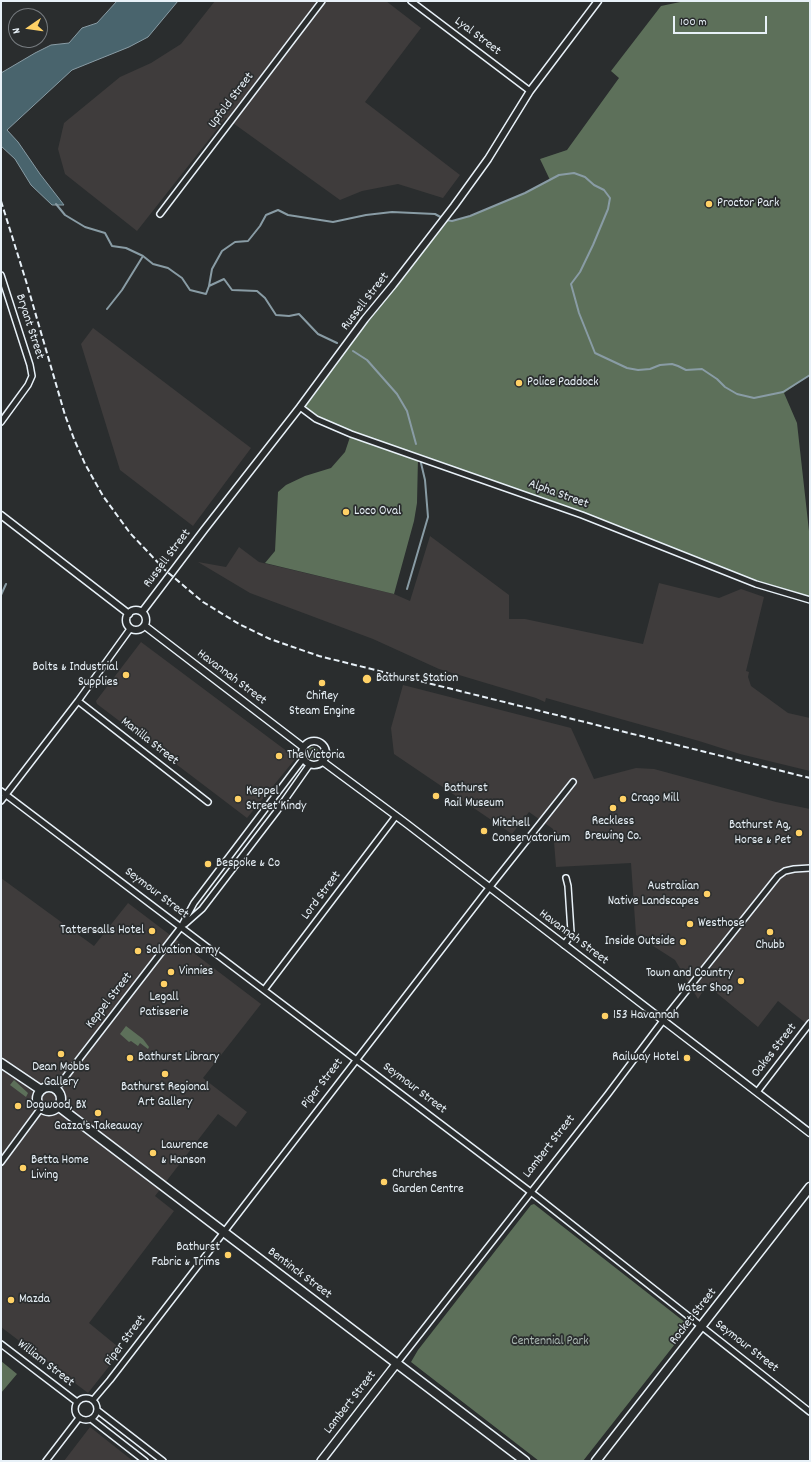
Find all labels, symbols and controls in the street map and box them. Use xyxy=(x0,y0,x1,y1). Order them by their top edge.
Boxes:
north arrow xyxy=(8,8,48,48)
scale bar xyxy=(675,8,769,34)
street label: Lyal Street xyxy=(451,14,503,60)
text: 100 m xyxy=(680,14,707,31)
text: N xyxy=(9,26,26,35)
street label: Upfold Street xyxy=(206,70,258,132)
place label: Proctor Park xyxy=(717,196,779,212)
marker: Proctor Park xyxy=(704,199,714,209)
street label: Russell Street xyxy=(339,270,393,334)
street label: Bryant Street xyxy=(11,292,47,362)
place label: Police Paddock xyxy=(527,375,599,391)
marker: Police Paddock xyxy=(514,378,524,388)
street label: Alpha Street xyxy=(526,477,590,513)
place label: Loco Oval xyxy=(354,504,401,520)
marker: Loco Oval xyxy=(341,507,351,517)
street label: Russell Street xyxy=(141,527,195,591)
street label: Havannah Street xyxy=(193,647,269,709)
place label: Bolts & Industrial Supplies xyxy=(33,660,118,691)
marker: Bolts & Industrial Supplies xyxy=(121,670,131,680)
place label: Bathurst Station xyxy=(376,671,458,687)
marker: Bathurst Station xyxy=(361,673,373,685)
marker: Chifley Steam Engine xyxy=(317,678,327,688)
place label: Chifley Steam Engine xyxy=(289,689,355,720)
street label: Manilla Street xyxy=(117,715,181,769)
place label: The Victoria xyxy=(287,748,345,764)
marker: The Victoria xyxy=(274,751,284,761)
place label: Bathurst Rail Museum xyxy=(444,781,504,812)
place label: Keppel Street Kindy xyxy=(246,784,306,815)
marker: Bathurst Rail Museum xyxy=(431,791,441,801)
place label: Crago Mill xyxy=(631,791,679,807)
marker: Keppel Street Kindy xyxy=(233,794,243,804)
marker: Crago Mill xyxy=(618,794,628,804)
marker: Reckless Brewing Co. xyxy=(608,803,618,813)
place label: Reckless Brewing Co. xyxy=(585,814,641,845)
place label: Mitchell Conservatorium xyxy=(492,816,570,847)
place label: Bathurst Ag, Horse & Pet xyxy=(729,818,791,849)
marker: Mitchell Conservatorium xyxy=(479,826,489,836)
marker: Bathurst Ag, Horse & Pet xyxy=(794,828,804,838)
place label: Bespoke & Co xyxy=(216,856,280,872)
marker: Bespoke & Co xyxy=(203,859,213,869)
street label: Seymour Street xyxy=(121,865,191,923)
street label: Lord Street xyxy=(299,869,345,923)
place label: Australian Native Landscapes xyxy=(608,879,699,910)
marker: Australian Native Landscapes xyxy=(702,889,712,899)
street label: Havannah Street xyxy=(535,907,611,969)
place label: Westhose xyxy=(698,916,744,932)
marker: Westhose xyxy=(685,919,695,929)
place label: Tattersalls Hotel xyxy=(60,923,144,939)
marker: Tattersalls Hotel xyxy=(147,926,157,936)
marker: Chubb xyxy=(765,927,775,937)
place label: Inside Outside xyxy=(605,934,675,950)
marker: Inside Outside xyxy=(678,937,688,947)
place label: Chubb xyxy=(755,938,785,954)
place label: Salvation army xyxy=(146,943,220,959)
marker: Salvation army xyxy=(133,946,143,956)
place label: Vinnies xyxy=(179,964,213,980)
place label: Town and Country Water Shop xyxy=(646,966,733,997)
marker: Vinnies xyxy=(166,967,176,977)
street label: Keppel Street xyxy=(83,970,137,1032)
marker: Town and Country Water Shop xyxy=(736,976,746,986)
marker: Legall Patisserie xyxy=(159,979,169,989)
place label: Legall Patisserie xyxy=(140,990,188,1021)
place label: 153 Havannah xyxy=(613,1008,679,1024)
marker: 153 Havannah xyxy=(600,1011,610,1021)
street label: Oakes Street xyxy=(749,1021,801,1081)
marker: Dean Mobbs Gallery xyxy=(56,1049,66,1059)
place label: Bathurst Library xyxy=(138,1050,219,1066)
place label: Railway Hotel xyxy=(612,1050,679,1066)
marker: Bathurst Library xyxy=(125,1053,135,1063)
marker: Railway Hotel xyxy=(682,1053,692,1063)
street label: Piper Street xyxy=(299,1056,347,1112)
place label: Dean Mobbs Gallery xyxy=(32,1060,90,1091)
street label: Seymour Street xyxy=(379,1060,449,1118)
marker: Bathurst Regional Art Gallery xyxy=(160,1069,170,1079)
place label: Bathurst Regional Art Gallery xyxy=(121,1080,209,1111)
place label: Dogwood, BX xyxy=(26,1098,86,1114)
marker: Dogwood, BX xyxy=(13,1101,23,1111)
marker: Gazza's Takeaway xyxy=(93,1108,103,1118)
street label: Lambert Street xyxy=(520,1112,580,1182)
place label: Gazza's Takeaway xyxy=(54,1119,142,1135)
place label: Lawrence & Hanson xyxy=(161,1138,208,1169)
marker: Lawrence & Hanson xyxy=(148,1148,158,1158)
place label: Betta Home Living xyxy=(31,1153,89,1184)
marker: Betta Home Living xyxy=(18,1163,28,1173)
place label: Churches Garden Centre xyxy=(392,1167,464,1198)
marker: Churches Garden Centre xyxy=(379,1177,389,1187)
place label: Bathurst Fabric & Trims xyxy=(152,1240,220,1271)
street label: Bentinck Street xyxy=(264,1245,334,1303)
marker: Bathurst Fabric & Trims xyxy=(223,1250,233,1260)
street label: Rocket Street xyxy=(667,1286,721,1348)
place label: Mazda xyxy=(19,1292,50,1308)
marker: Mazda xyxy=(6,1295,16,1305)
street label: Piper Street xyxy=(102,1313,150,1369)
street label: Seymour Street xyxy=(711,1317,781,1377)
park label: Centennial Park xyxy=(511,1334,589,1350)
street label: William Street xyxy=(13,1337,77,1391)
street label: Lambert Street xyxy=(321,1368,381,1438)

